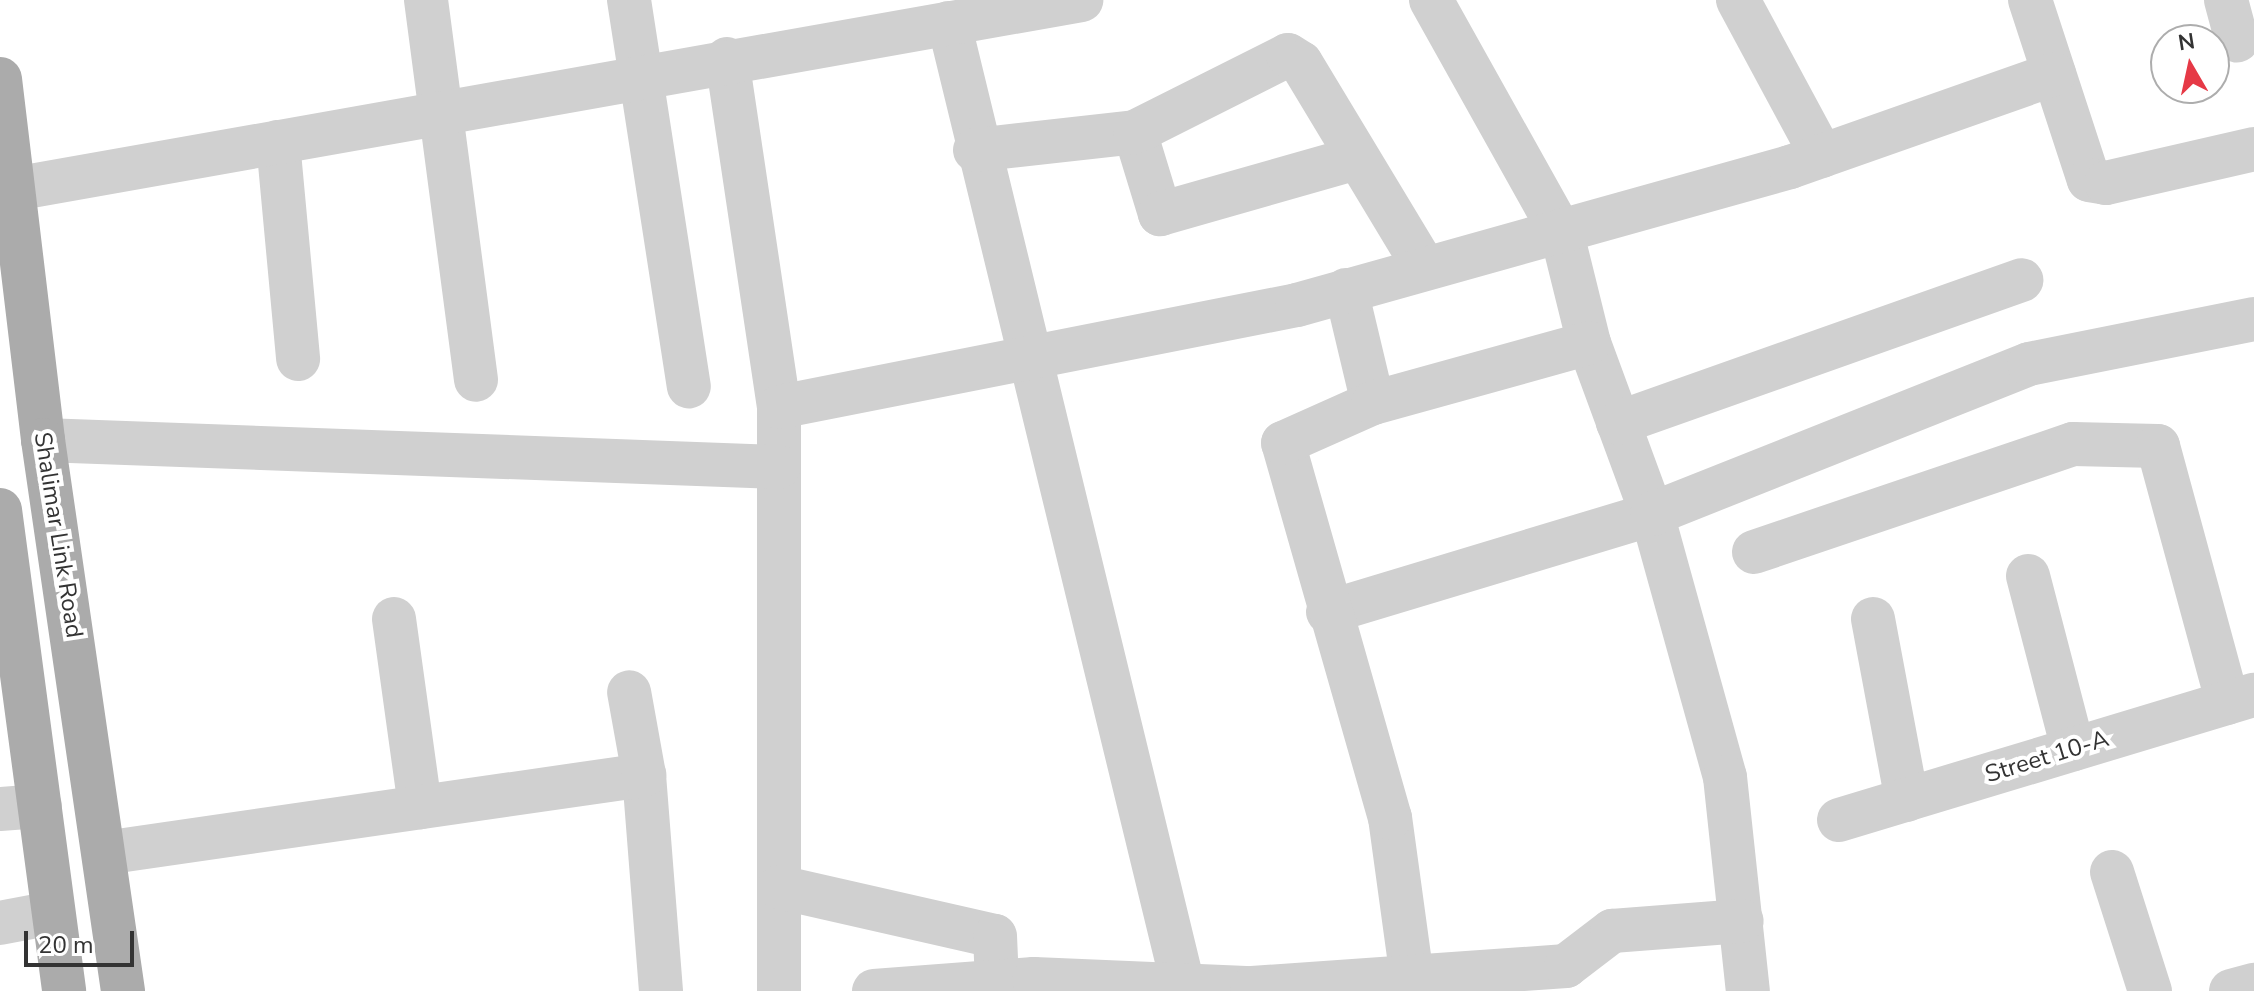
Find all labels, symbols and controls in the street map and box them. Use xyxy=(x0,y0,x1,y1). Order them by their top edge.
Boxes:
north arrow xyxy=(2150,24,2230,104)
text: N xyxy=(2176,26,2197,58)
street label: Shalimar Link Road xyxy=(28,430,88,640)
street label: Street 10-A xyxy=(1982,725,2112,789)
scale bar xyxy=(28,915,138,965)
text: 20 m xyxy=(38,929,94,961)

